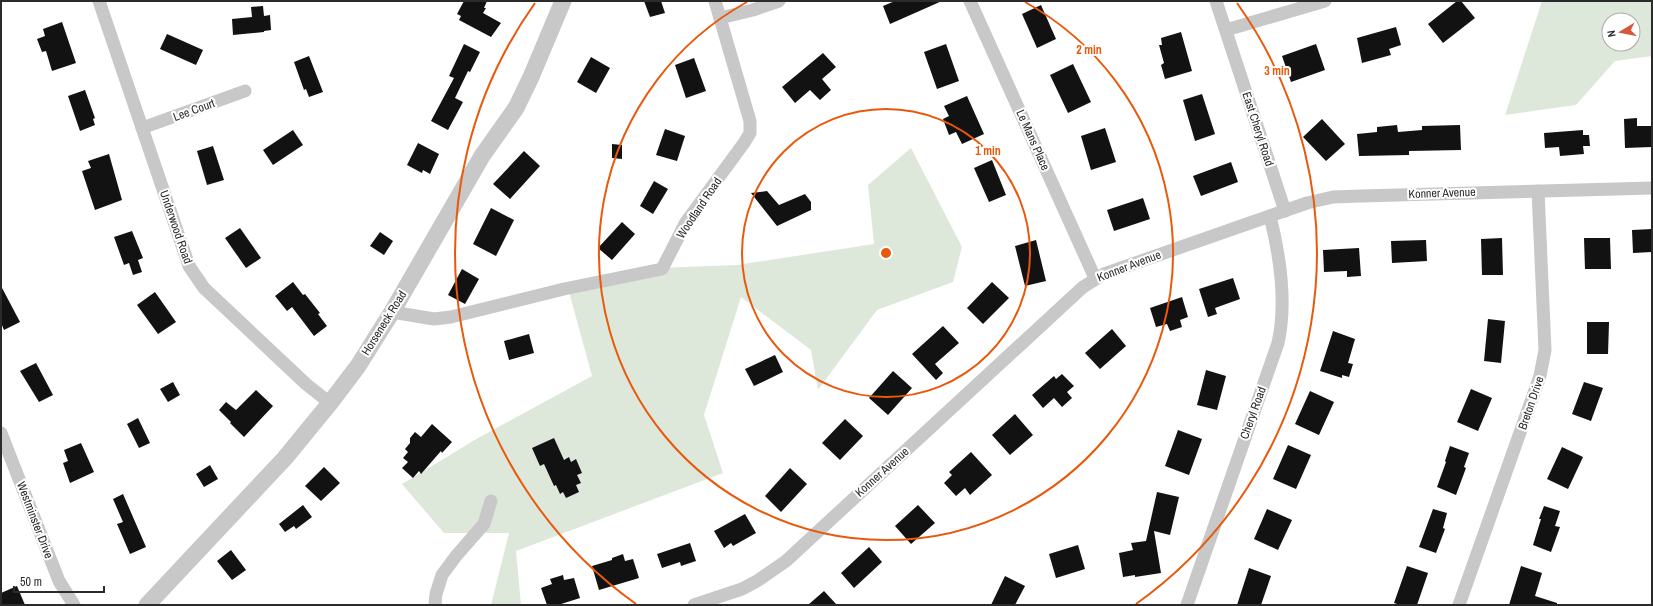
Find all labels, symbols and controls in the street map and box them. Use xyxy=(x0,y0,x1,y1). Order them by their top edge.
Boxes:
north arrow xyxy=(1601,12,1641,52)
text: N xyxy=(1604,29,1619,38)
text: 2 min xyxy=(1076,42,1102,58)
text: 3 min xyxy=(1264,63,1290,79)
street label: East Cheryl Road xyxy=(1238,90,1278,168)
street label: Lee Court xyxy=(171,95,217,125)
street label: Le Mans Place xyxy=(1012,107,1054,173)
text: 1 min xyxy=(975,143,1001,159)
street label: Woodland Road xyxy=(673,174,725,242)
street label: Konner Avenue xyxy=(1408,184,1476,202)
street label: Underwood Road xyxy=(156,188,196,266)
centre of rings xyxy=(879,246,893,260)
street label: Konner Avenue xyxy=(1095,247,1163,285)
street label: Horseneck Road xyxy=(358,288,410,358)
street label: Breton Drive xyxy=(1514,374,1548,432)
street label: Cheryl Road xyxy=(1236,385,1270,441)
street label: Konner Avenue xyxy=(852,444,912,500)
street label: Westminster Drive xyxy=(13,479,57,561)
scale bar xyxy=(14,568,104,594)
text: 50 m xyxy=(20,574,42,590)

